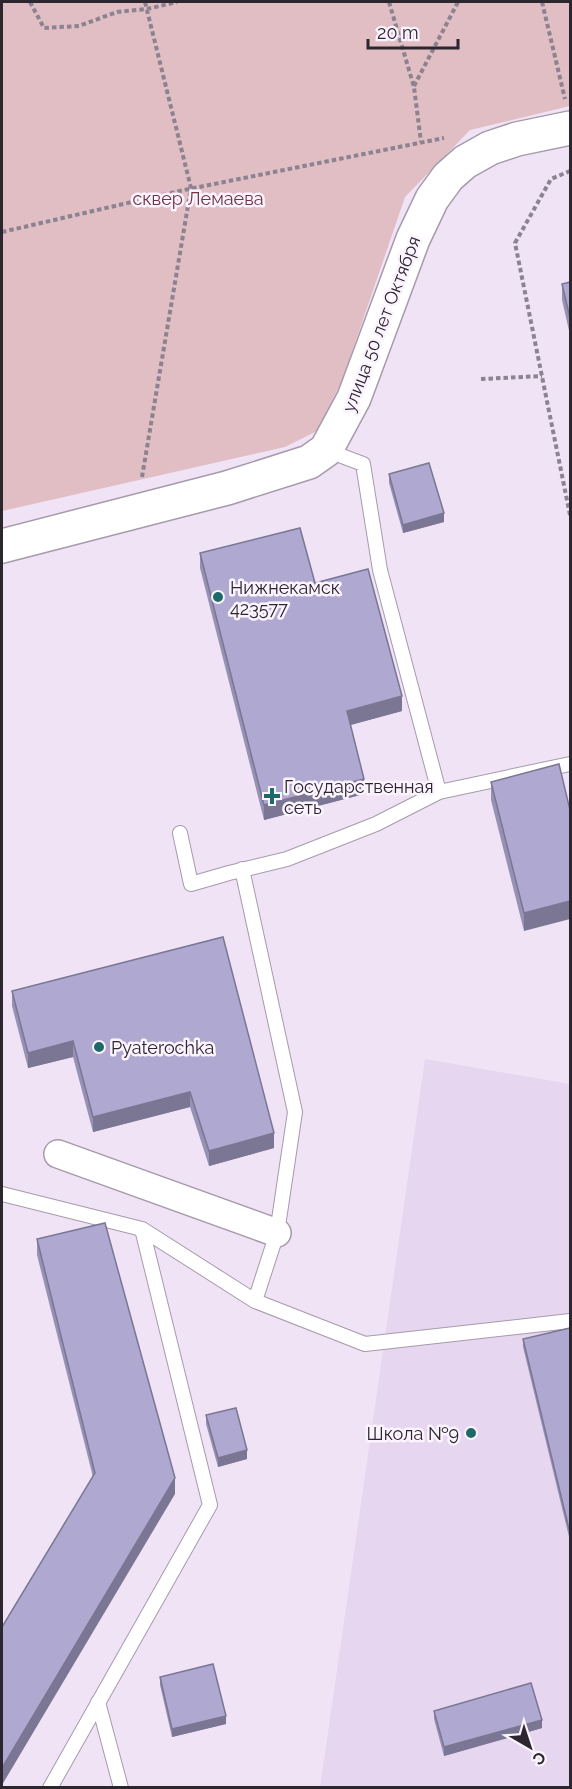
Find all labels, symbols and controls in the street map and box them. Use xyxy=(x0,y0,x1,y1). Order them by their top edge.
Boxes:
scale bar xyxy=(368,12,458,50)
text: 20 m xyxy=(377,22,419,43)
park label: сквер Лемаева xyxy=(132,188,264,209)
street label: улица 50 лет Октября xyxy=(338,233,424,415)
place label: Нижнекамск 423577 xyxy=(230,577,340,619)
marker: Нижнекамск 423577 xyxy=(211,590,225,604)
place label: Государственная сеть xyxy=(284,776,434,818)
marker: Государственная сеть xyxy=(265,789,279,803)
place label: Pyaterochka xyxy=(111,1037,214,1058)
marker: Pyaterochka xyxy=(92,1040,106,1054)
place label: Школа №9 xyxy=(367,1423,459,1444)
marker: Школа №9 xyxy=(464,1426,478,1440)
north arrow xyxy=(500,1717,560,1777)
text: С xyxy=(529,1747,549,1769)

